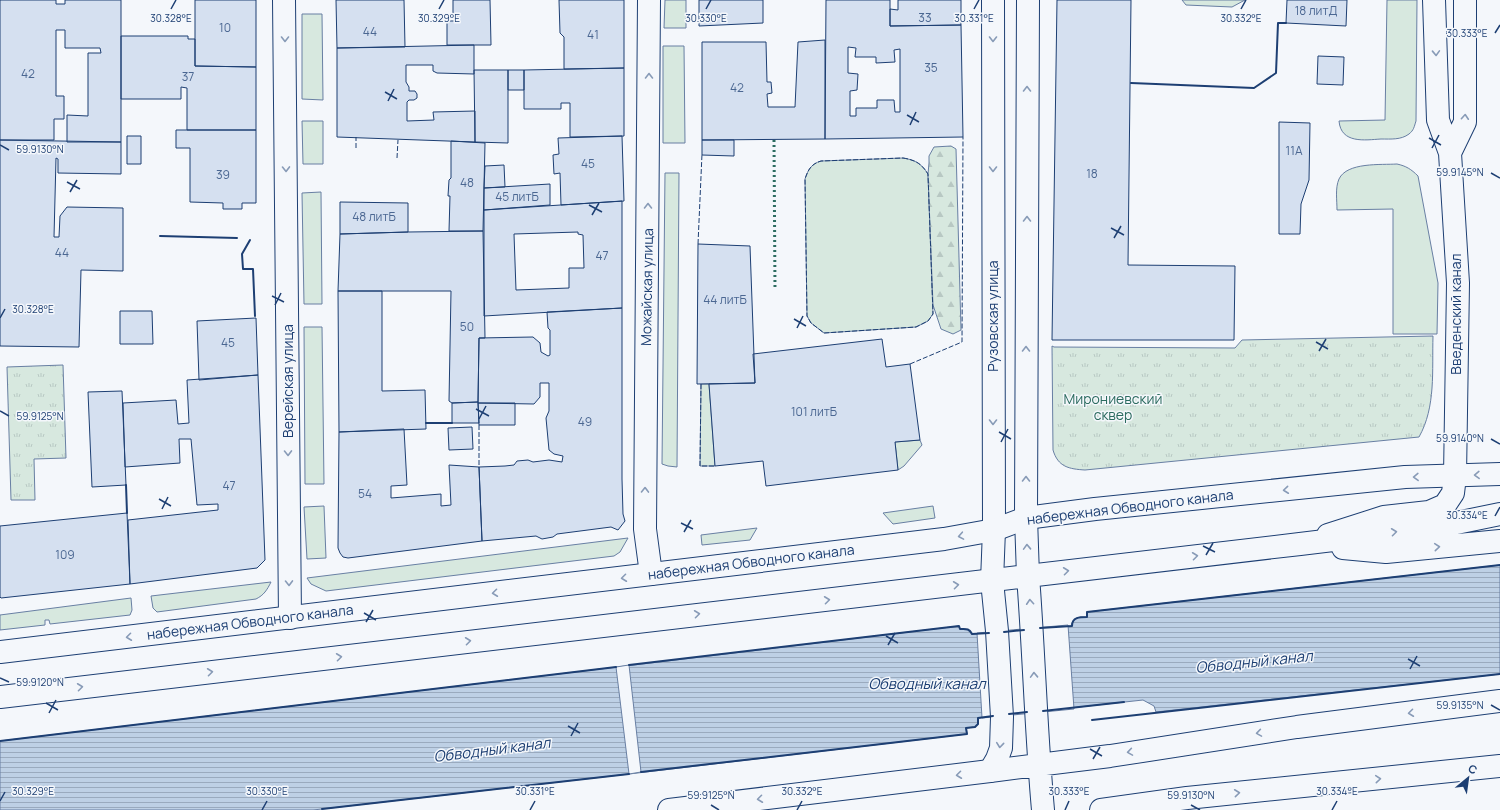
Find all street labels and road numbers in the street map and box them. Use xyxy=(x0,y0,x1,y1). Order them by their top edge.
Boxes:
street label: Можайская улица xyxy=(636,228,657,346)
street label: Введенский канал xyxy=(1446,253,1465,375)
street label: Рузовская улица xyxy=(983,260,1002,372)
street label: Верейская улица xyxy=(278,324,297,438)
street label: набережная Обводного канала xyxy=(1026,484,1234,529)
street label: набережная Обводного канала xyxy=(647,539,855,584)
street label: набережная Обводного канала xyxy=(146,599,354,644)

